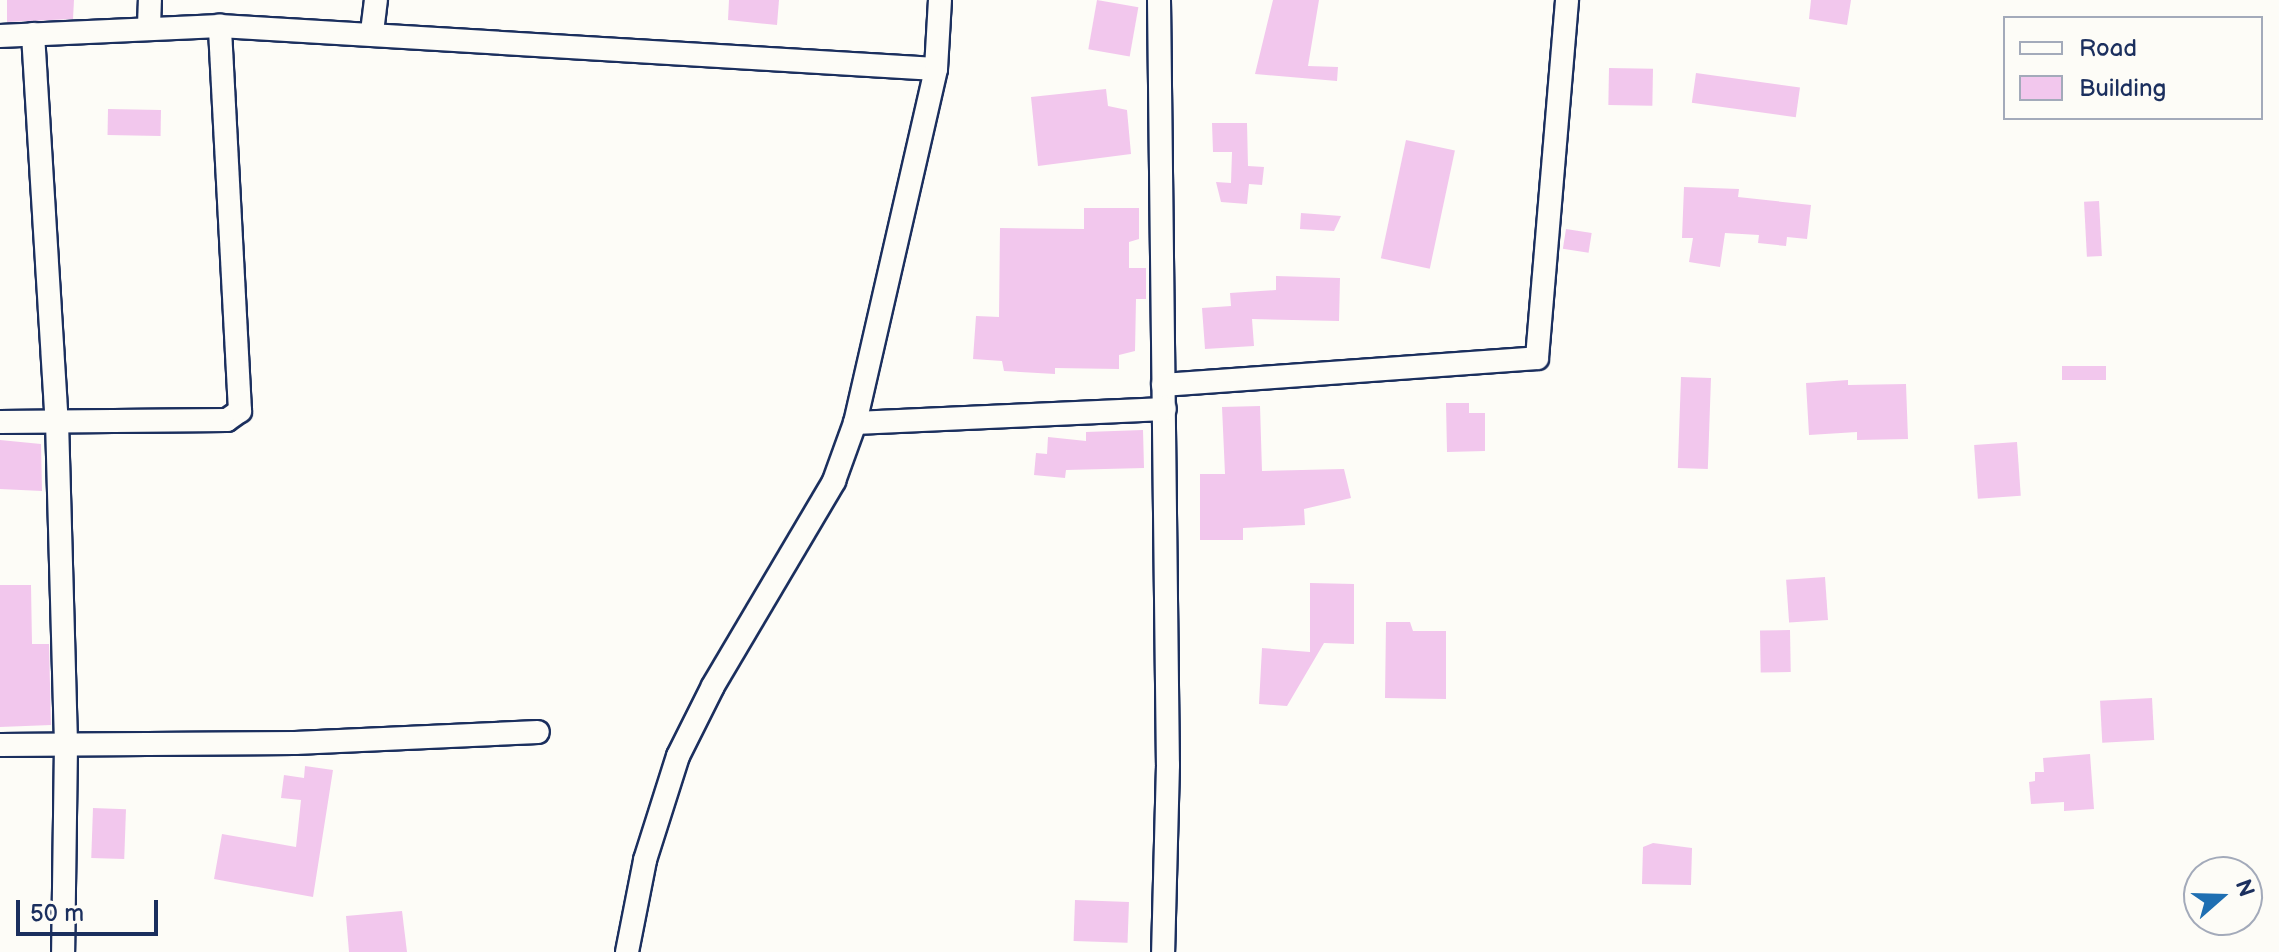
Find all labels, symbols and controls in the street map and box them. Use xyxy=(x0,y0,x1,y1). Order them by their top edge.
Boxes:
legend xyxy=(2003,16,2263,120)
text: Road xyxy=(2079,34,2137,63)
text: Building xyxy=(2079,74,2166,103)
north arrow xyxy=(2183,856,2263,936)
text: N xyxy=(2229,876,2260,901)
scale bar xyxy=(20,884,162,934)
text: 50 m xyxy=(30,899,84,928)

